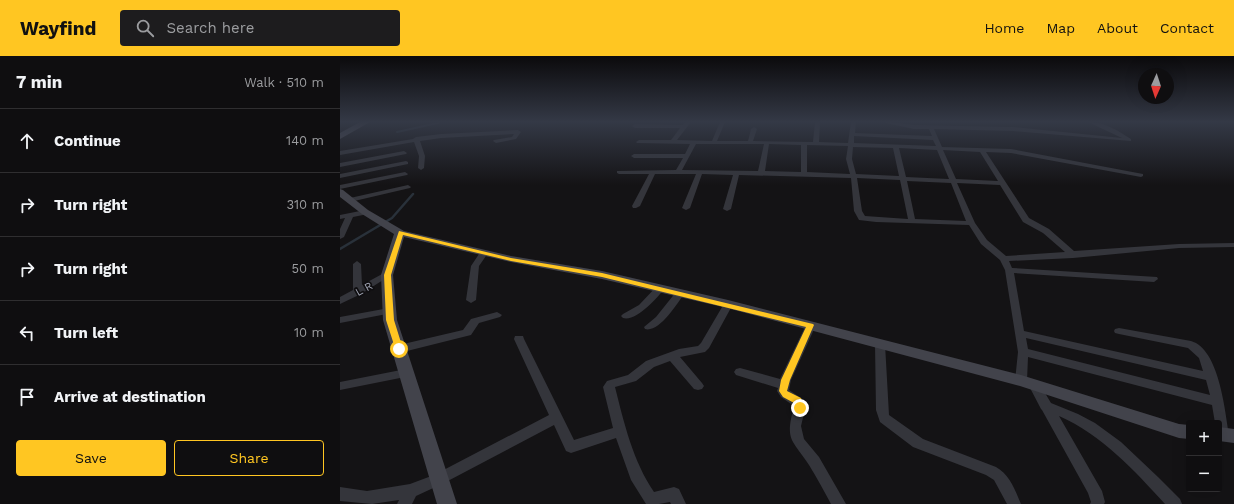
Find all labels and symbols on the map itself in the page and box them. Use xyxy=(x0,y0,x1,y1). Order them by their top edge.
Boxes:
north arrow xyxy=(1138,68,1174,104)
street label: L R xyxy=(353,279,375,299)
route start xyxy=(390,340,408,358)
route end xyxy=(791,399,809,417)

